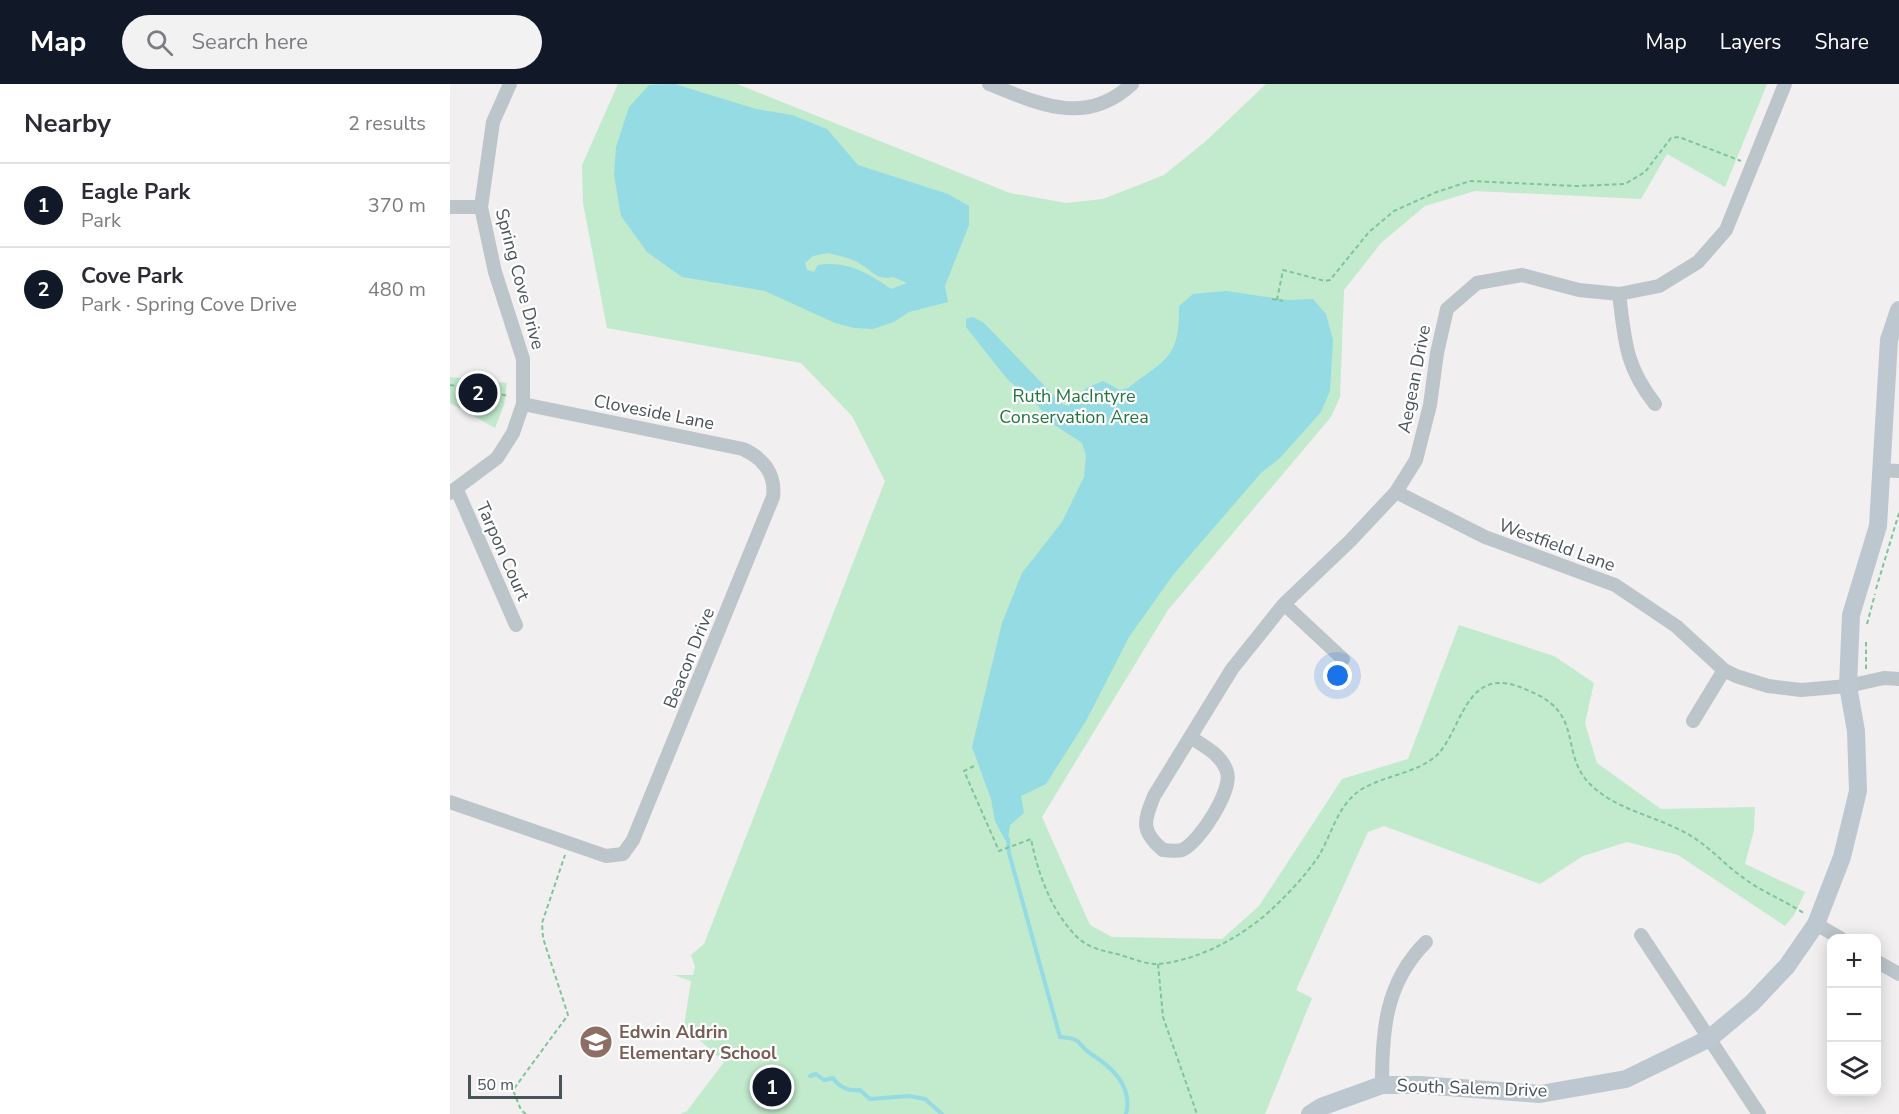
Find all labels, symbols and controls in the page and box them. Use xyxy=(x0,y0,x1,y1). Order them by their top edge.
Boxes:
search box xyxy=(122,15,542,69)
text: Map xyxy=(30,23,86,61)
icon: search xyxy=(143,26,176,59)
text: Search here xyxy=(191,27,308,57)
text: Map xyxy=(1645,28,1687,56)
text: Layers xyxy=(1720,28,1781,56)
text: Share xyxy=(1814,28,1869,56)
text: Nearby xyxy=(24,106,111,141)
text: 2 results xyxy=(348,110,426,137)
text: Eagle Park xyxy=(81,177,190,207)
text: 1 xyxy=(38,192,50,219)
text: 370 m xyxy=(368,192,426,219)
street label: Spring Cove Drive xyxy=(490,206,550,352)
text: Park xyxy=(81,207,121,234)
text: Cove Park xyxy=(81,261,183,291)
text: 2 xyxy=(38,276,50,303)
text: 480 m xyxy=(368,276,426,303)
text: Park · Spring Cove Drive xyxy=(81,291,297,318)
street label: Aegean Drive xyxy=(1392,323,1436,435)
pin: 2 xyxy=(459,370,498,416)
park label: Ruth MacIntyre Conservation Area xyxy=(999,384,1149,429)
street label: Cloveside Lane xyxy=(592,389,716,435)
street label: Tarpon Court xyxy=(471,498,536,605)
street label: Westfield Lane xyxy=(1495,513,1619,577)
street label: Beacon Drive xyxy=(658,604,720,712)
your location xyxy=(1323,661,1352,690)
map controls xyxy=(1827,934,1881,1096)
button: + xyxy=(1827,934,1881,988)
button: − xyxy=(1827,988,1881,1042)
place label: Edwin Aldrin Elementary School xyxy=(619,1020,777,1065)
school or university icon: Edwin Aldrin Elementary School xyxy=(578,1024,614,1060)
button: layers xyxy=(1827,1042,1881,1096)
pin: 1 xyxy=(752,1064,792,1110)
scale bar xyxy=(468,1072,562,1100)
street label: South Salem Drive xyxy=(1396,1073,1548,1103)
text: 50 m xyxy=(477,1074,514,1096)

